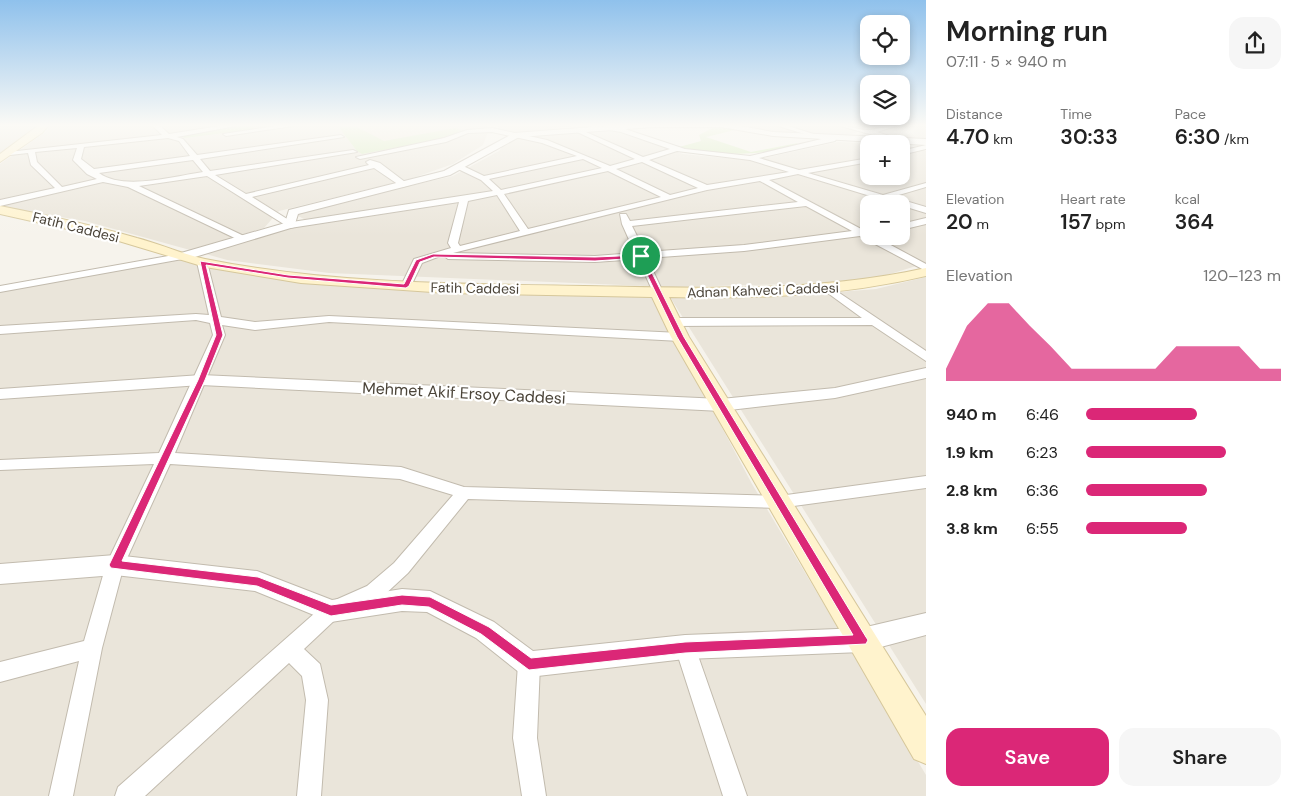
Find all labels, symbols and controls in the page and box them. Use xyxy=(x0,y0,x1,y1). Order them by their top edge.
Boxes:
text: Morning run xyxy=(946,13,1108,50)
map controls xyxy=(860,15,910,245)
button: locate xyxy=(860,15,910,65)
button: share xyxy=(1229,17,1281,69)
text: 07:11 · 5 × 940 m xyxy=(946,51,1066,72)
button: layers xyxy=(860,75,910,125)
text: Distance xyxy=(946,105,1003,123)
text: Time xyxy=(1060,105,1092,123)
text: Pace xyxy=(1175,105,1206,123)
text: 4.70 xyxy=(946,123,989,151)
text: 30:33 xyxy=(1060,123,1118,151)
text: 6:30 xyxy=(1175,123,1220,151)
text: km xyxy=(989,130,1013,148)
text: /km xyxy=(1220,130,1249,148)
button: + xyxy=(860,135,910,185)
text: Elevation xyxy=(946,190,1004,208)
text: Heart rate xyxy=(1060,190,1126,208)
text: kcal xyxy=(1175,190,1200,208)
button: − xyxy=(860,195,910,245)
street label: Fatih Caddesi xyxy=(31,208,121,246)
text: 20 xyxy=(946,208,973,236)
text: 157 xyxy=(1060,208,1092,236)
text: 364 xyxy=(1175,208,1214,236)
text: m xyxy=(973,215,989,233)
text: bpm xyxy=(1092,215,1125,233)
pin xyxy=(620,235,662,277)
icon: arrive xyxy=(627,242,655,270)
text: Elevation xyxy=(946,265,1013,286)
text: 120–123 m xyxy=(1203,265,1281,286)
street label: Fatih Caddesi xyxy=(431,278,519,298)
street label: Adnan Kahveci Caddesi xyxy=(687,278,839,302)
street label: Mehmet Akif Ersoy Caddesi xyxy=(362,377,566,409)
text: 940 m xyxy=(946,404,997,425)
text: 6:46 xyxy=(1026,404,1059,425)
text: 1.9 km xyxy=(946,442,994,463)
text: 6:23 xyxy=(1026,442,1058,463)
text: 2.8 km xyxy=(946,480,997,501)
text: 6:36 xyxy=(1026,480,1059,501)
text: 3.8 km xyxy=(946,518,998,539)
text: 6:55 xyxy=(1026,518,1059,539)
button: Save xyxy=(946,728,1109,786)
button: Share xyxy=(1119,728,1281,786)

